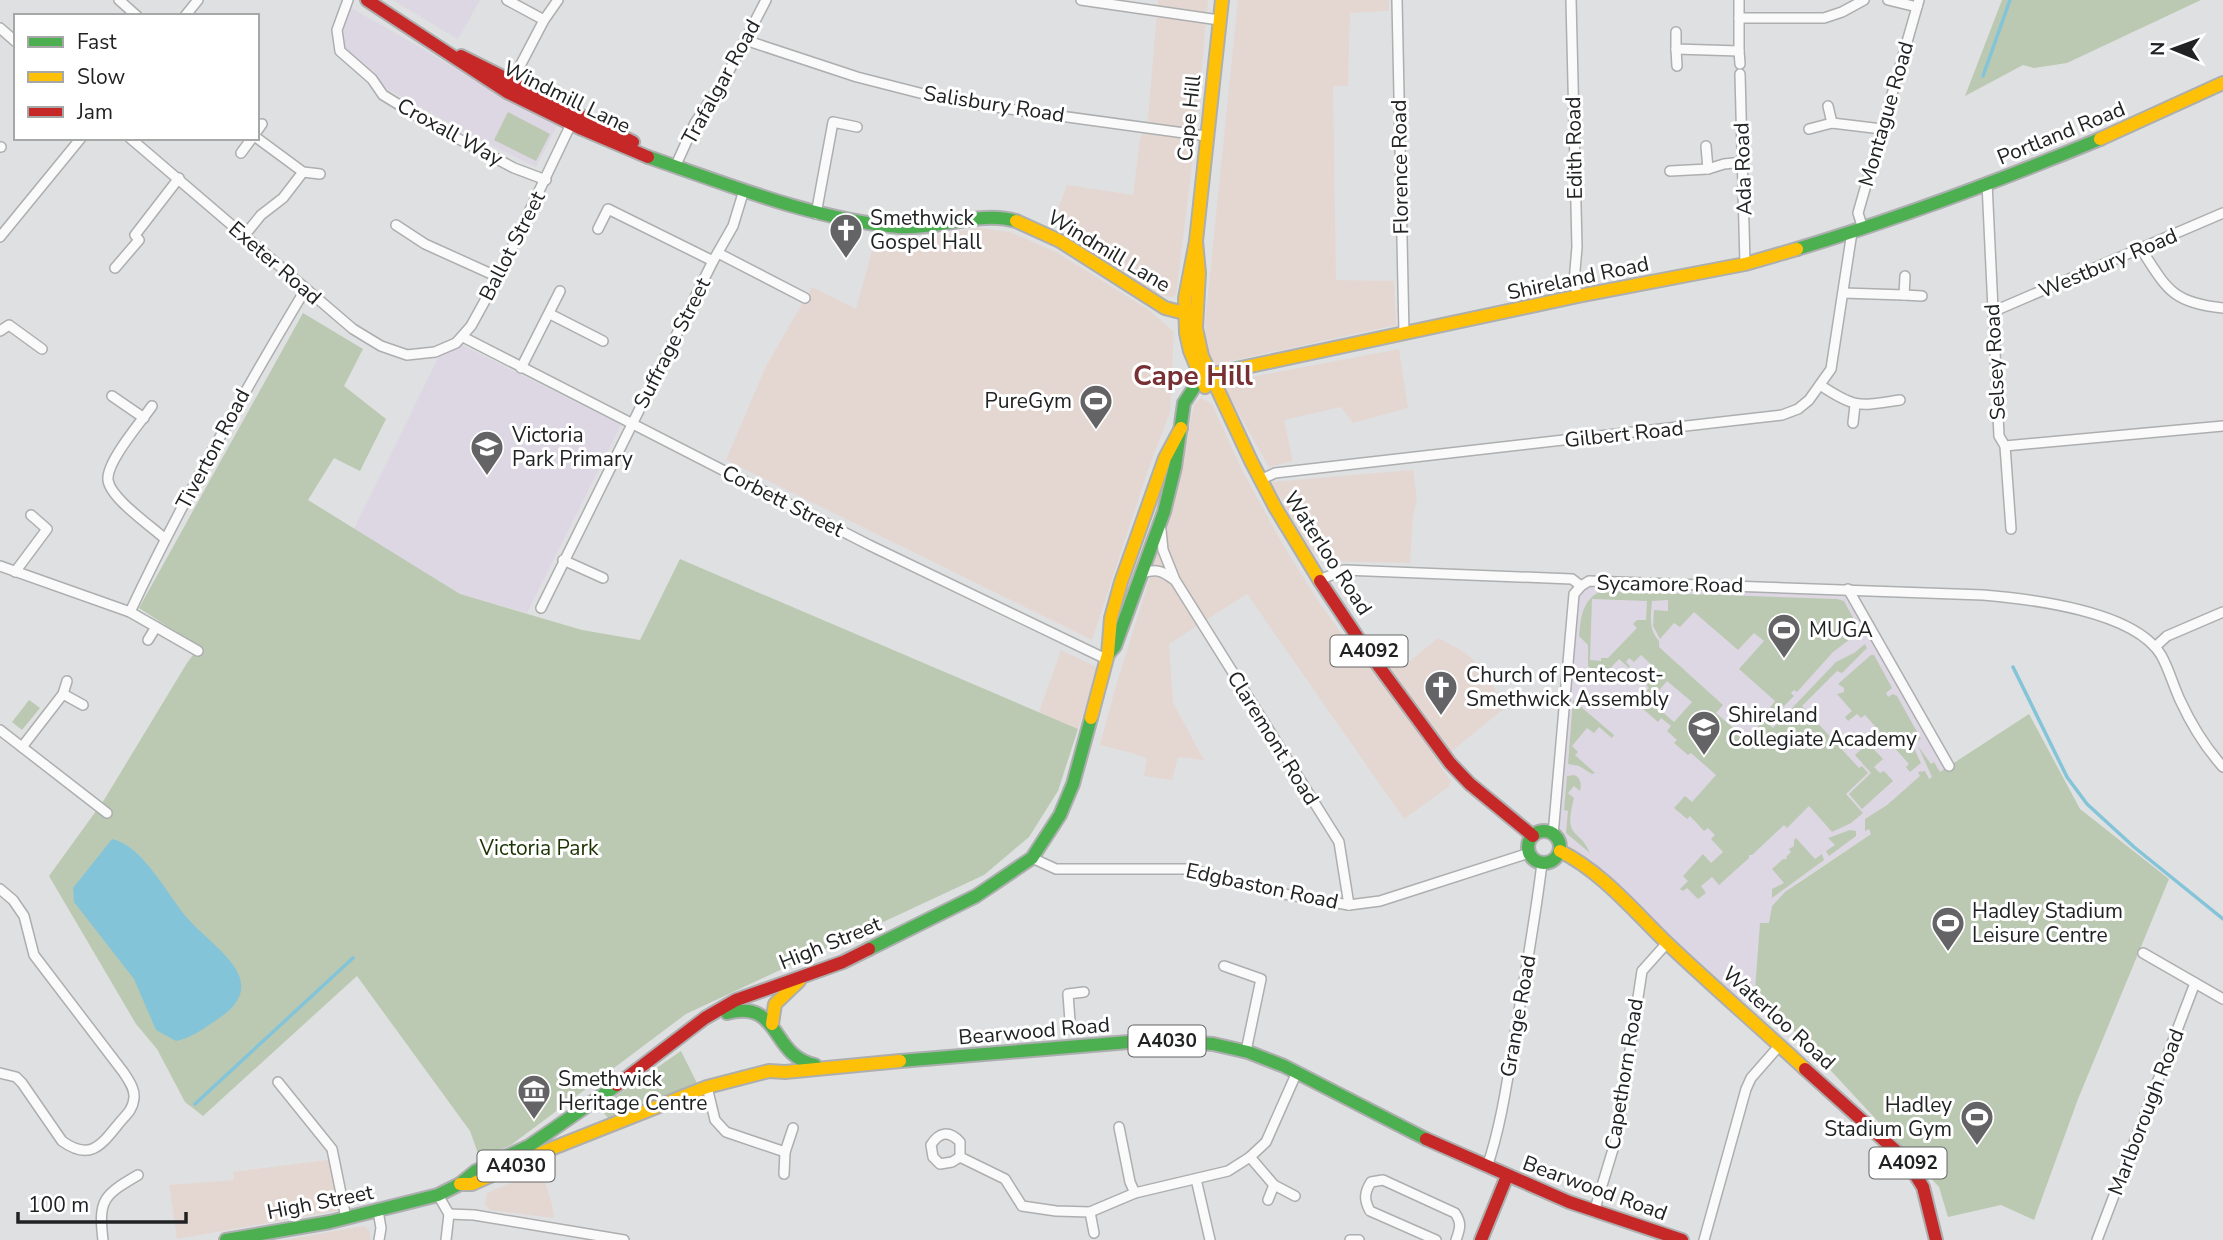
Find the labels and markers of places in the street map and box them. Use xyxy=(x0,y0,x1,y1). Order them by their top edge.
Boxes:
place label: Smethwick Gospel Hall xyxy=(870,204,982,256)
church icon: Smethwick Gospel Hall xyxy=(827,211,865,260)
sports icon: PureGym xyxy=(1077,382,1115,431)
place label: PureGym xyxy=(984,387,1072,415)
place label: Victoria Park Primary xyxy=(511,421,633,473)
school or university icon: Victoria Park Primary xyxy=(468,428,506,477)
sports icon: MUGA xyxy=(1765,611,1803,660)
place label: MUGA xyxy=(1809,616,1873,644)
place label: Church of Pentecost- Smethwick Assembly xyxy=(1466,661,1669,713)
church icon: Church of Pentecost- Smethwick Assembly xyxy=(1422,668,1460,717)
place label: Shireland Collegiate Academy xyxy=(1728,701,1917,753)
school or university icon: Shireland Collegiate Academy xyxy=(1685,708,1723,757)
place label: Hadley Stadium Leisure Centre xyxy=(1972,897,2123,949)
sports icon: Hadley Stadium Leisure Centre xyxy=(1929,904,1967,953)
place label: Smethwick Heritage Centre xyxy=(558,1065,707,1117)
museum icon: Smethwick Heritage Centre xyxy=(515,1072,553,1121)
place label: Hadley Stadium Gym xyxy=(1824,1091,1952,1143)
sports icon: Hadley Stadium Gym xyxy=(1958,1098,1996,1147)

